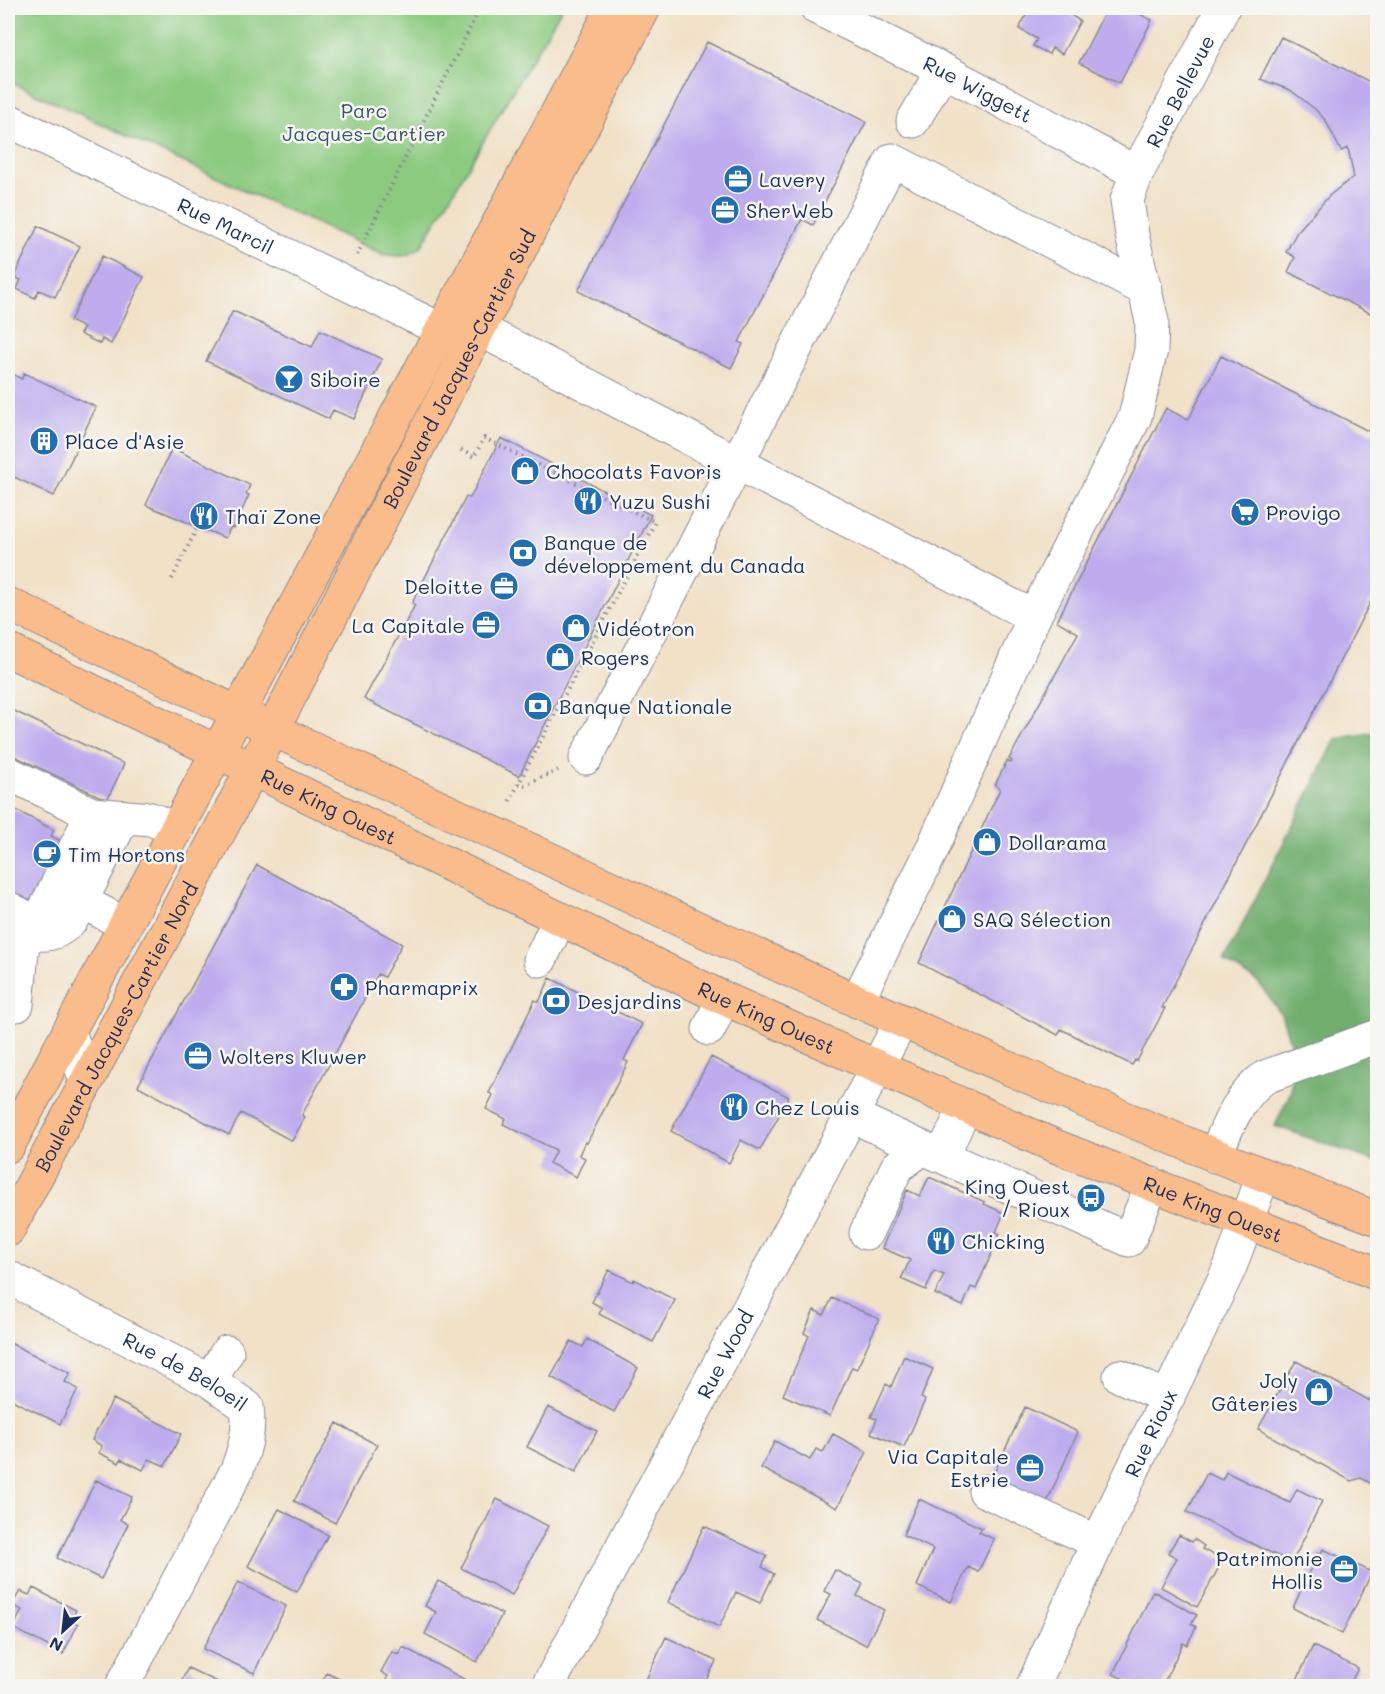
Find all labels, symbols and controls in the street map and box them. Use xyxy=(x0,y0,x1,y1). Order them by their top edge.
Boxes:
street label: Rue Bellevue xyxy=(1140,30,1220,152)
street label: Rue Wiggett xyxy=(919,49,1037,128)
park label: Parc Jacques-Cartier xyxy=(282,97,446,146)
office icon: Lavery xyxy=(722,163,754,195)
place label: Lavery xyxy=(759,166,825,192)
street label: Rue Marcil xyxy=(173,191,278,260)
office icon: SherWeb xyxy=(709,194,741,226)
place label: SherWeb xyxy=(746,197,834,223)
street label: Boulevard Jacques-Cartier Sud xyxy=(376,225,541,512)
bar icon: Siboire xyxy=(273,363,305,395)
place label: Siboire xyxy=(310,366,381,392)
building icon: Place d'Asie xyxy=(28,425,60,457)
place label: Place d'Asie xyxy=(65,428,184,454)
shop icon: Chocolats Favoris xyxy=(509,455,541,487)
place label: Chocolats Favoris xyxy=(546,458,721,484)
restaurant icon: Yuzu Sushi xyxy=(572,485,604,517)
place label: Yuzu Sushi xyxy=(609,488,711,514)
supermarket icon: Provigo xyxy=(1229,496,1261,528)
place label: Provigo xyxy=(1266,499,1340,525)
restaurant icon: Thaï Zone xyxy=(188,500,220,532)
place label: Thaï Zone xyxy=(225,503,321,529)
place label: Banque de développement du Canada xyxy=(544,529,805,578)
bank icon: Banque de développement du Canada xyxy=(507,537,539,569)
office icon: Deloitte xyxy=(488,570,520,602)
place label: Deloitte xyxy=(404,573,483,599)
office icon: La Capitale xyxy=(470,609,502,641)
place label: La Capitale xyxy=(352,612,465,638)
shop icon: Vidéotron xyxy=(560,612,592,644)
place label: Vidéotron xyxy=(597,615,695,641)
shop icon: Rogers xyxy=(544,641,576,673)
place label: Rogers xyxy=(581,644,649,670)
bank icon: Banque Nationale xyxy=(522,690,554,722)
place label: Banque Nationale xyxy=(559,693,732,719)
street label: Rue King Ouest xyxy=(257,762,401,850)
shop icon: Dollarama xyxy=(971,826,1003,858)
place label: Dollarama xyxy=(1008,829,1107,855)
cafe icon: Tim Hortons xyxy=(31,838,63,870)
place label: Tim Hortons xyxy=(68,841,185,867)
street label: Boulevard Jacques-Cartier Nord xyxy=(28,877,203,1176)
shop icon: SAQ Sélection xyxy=(936,903,968,935)
place label: SAQ Sélection xyxy=(973,906,1111,932)
pharmacy icon: Pharmaprix xyxy=(328,971,360,1003)
place label: Pharmaprix xyxy=(365,974,478,1000)
street label: Rue King Ouest xyxy=(694,975,839,1059)
bank icon: Desjardins xyxy=(540,985,572,1017)
place label: Desjardins xyxy=(577,988,682,1014)
office icon: Wolters Kluwer xyxy=(182,1040,214,1072)
place label: Wolters Kluwer xyxy=(219,1043,367,1069)
restaurant icon: Chez Louis xyxy=(718,1091,750,1123)
place label: Chez Louis xyxy=(755,1094,860,1120)
street label: Rue King Ouest xyxy=(1140,1169,1287,1248)
place label: King Ouest / Rioux xyxy=(965,1173,1070,1222)
bus stop icon: King Ouest / Rioux xyxy=(1075,1182,1107,1214)
restaurant icon: Chicking xyxy=(925,1225,957,1257)
place label: Chicking xyxy=(962,1228,1045,1254)
street label: Rue Wood xyxy=(690,1305,759,1403)
street label: Rue de Beloeil xyxy=(119,1326,253,1417)
place label: Joly Gâteries xyxy=(1211,1367,1298,1416)
shop icon: Joly Gâteries xyxy=(1303,1376,1335,1408)
street label: Rue Rioux xyxy=(1118,1385,1183,1481)
place label: Via Capitale Estrie xyxy=(887,1443,1009,1492)
office icon: Via Capitale Estrie xyxy=(1014,1452,1046,1484)
place label: Patrimonie Hollis xyxy=(1216,1545,1323,1594)
office icon: Patrimonie Hollis xyxy=(1328,1553,1360,1585)
north arrow xyxy=(33,1601,93,1661)
text: N xyxy=(46,1633,66,1657)

